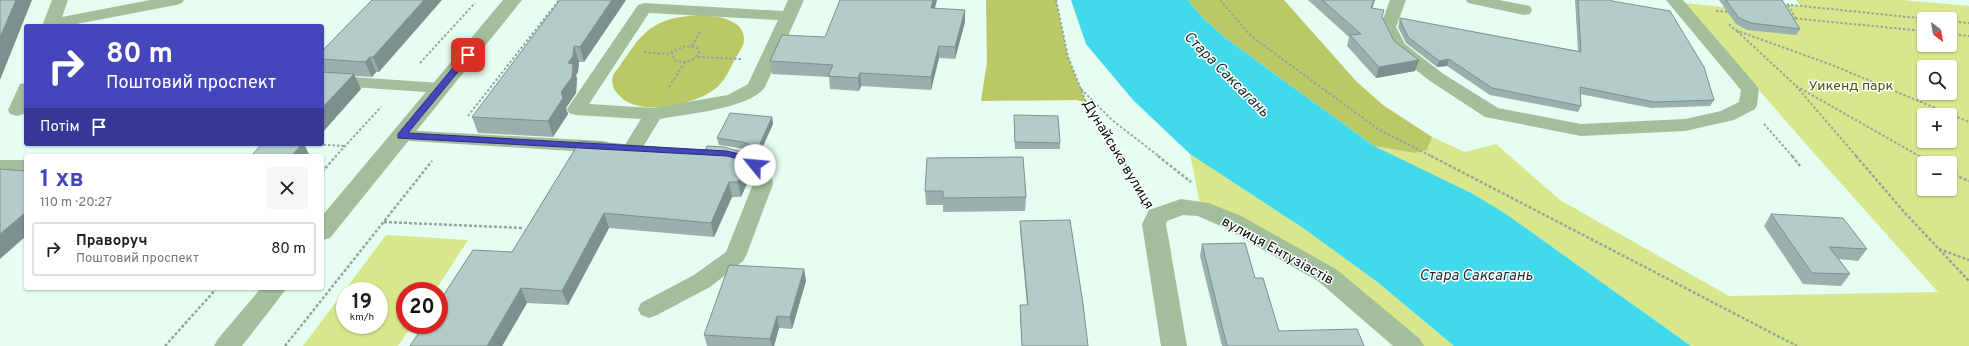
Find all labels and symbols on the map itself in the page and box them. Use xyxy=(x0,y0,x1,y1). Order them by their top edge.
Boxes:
north arrow xyxy=(1917,12,1957,52)
water label: Стара Саксагань xyxy=(1179,28,1273,122)
pin xyxy=(451,38,485,72)
park label: Уикенд парк xyxy=(1808,78,1894,95)
street label: Дунайська вулиця xyxy=(1078,97,1157,213)
position arrow xyxy=(734,144,776,186)
street label: вулиця Ентузіастів xyxy=(1218,213,1336,289)
water label: Стара Саксагань xyxy=(1419,267,1533,286)
speed limit sign: 20 xyxy=(396,282,448,334)

